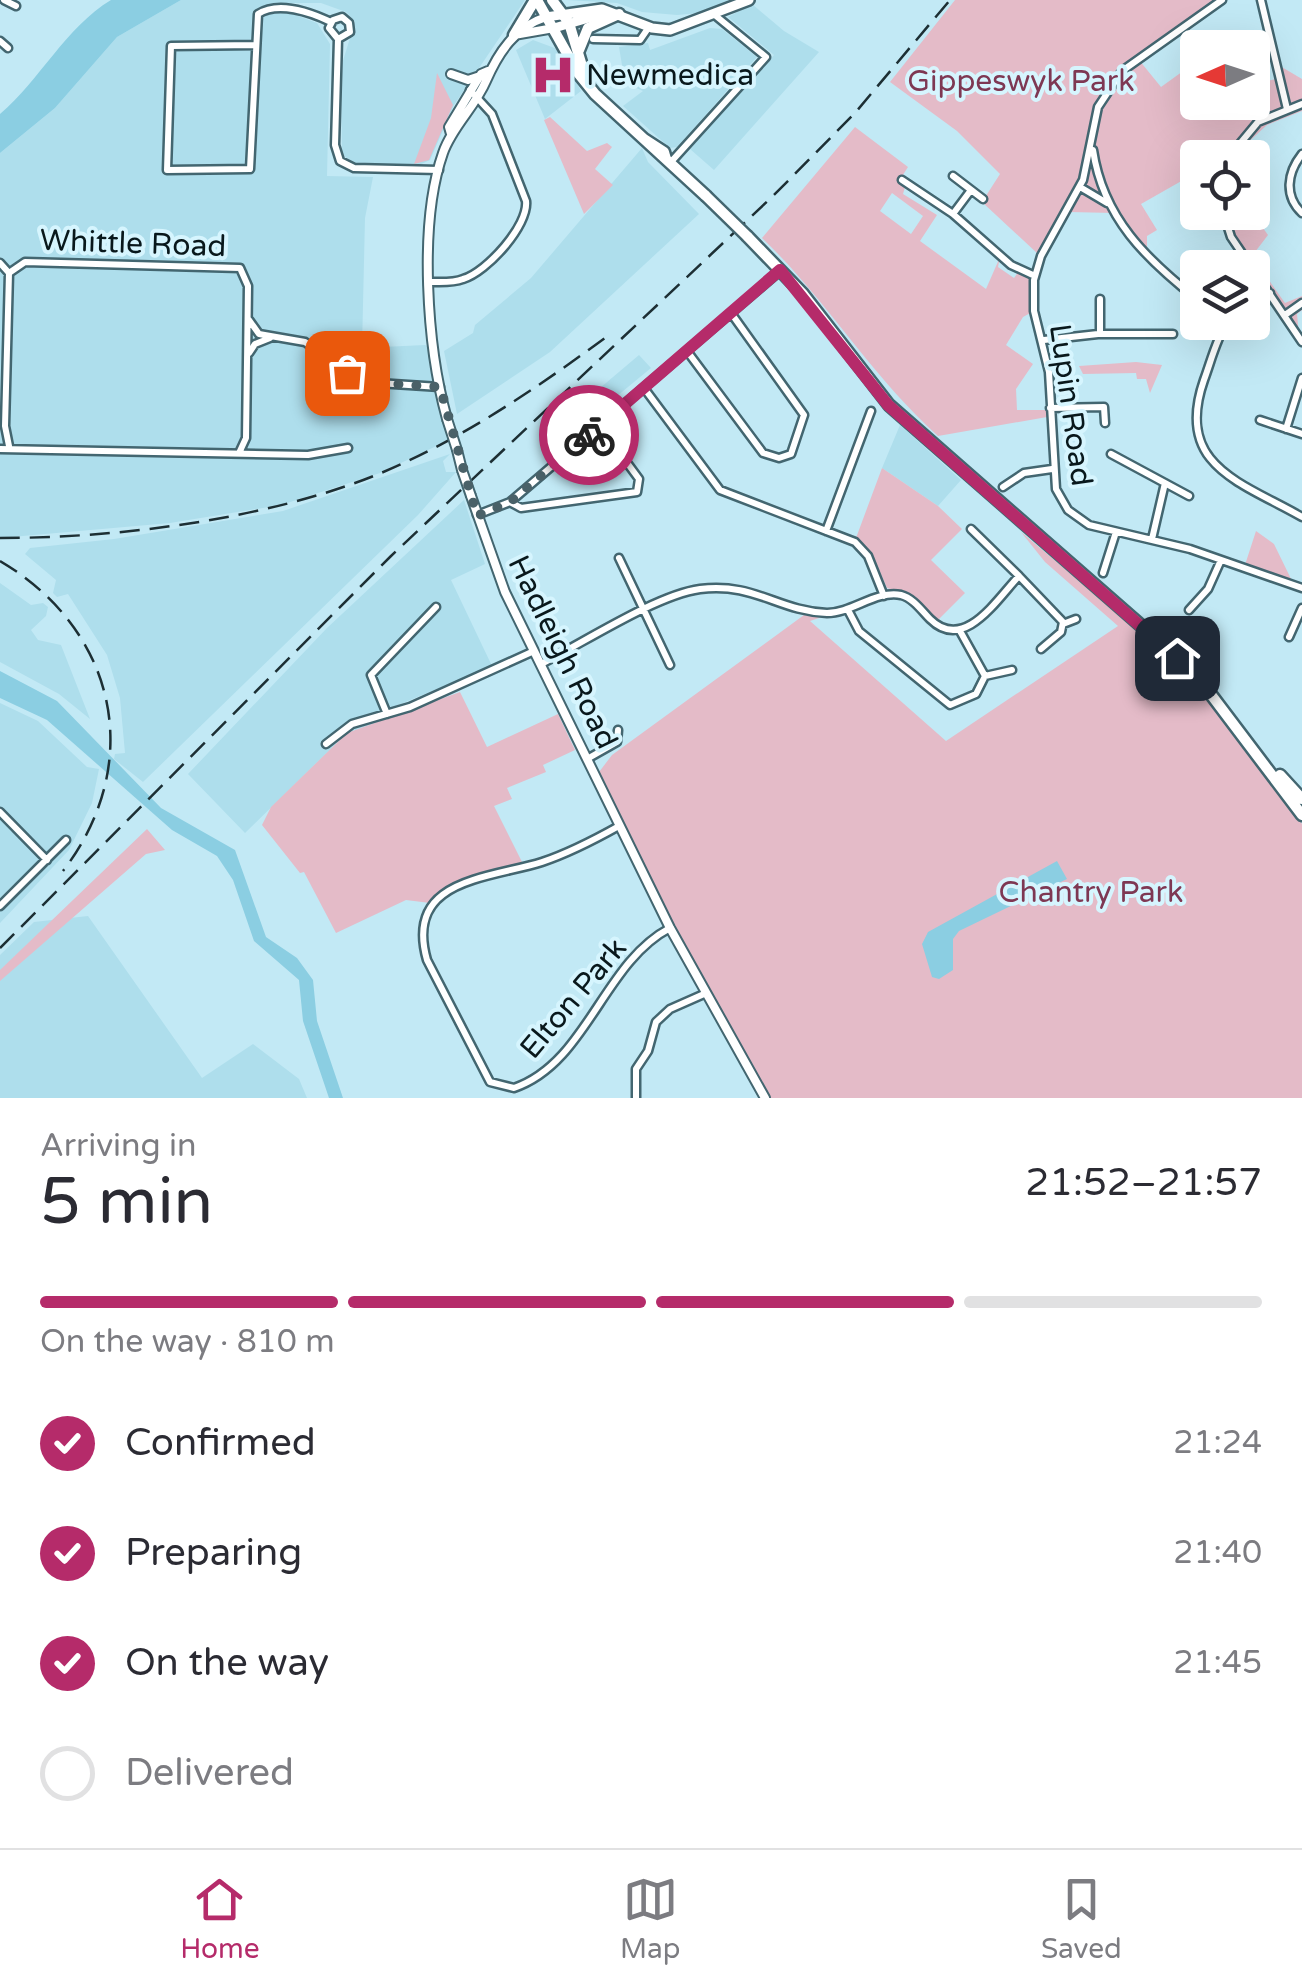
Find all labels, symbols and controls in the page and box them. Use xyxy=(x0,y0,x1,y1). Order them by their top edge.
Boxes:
north arrow xyxy=(1180,30,1270,120)
map controls xyxy=(1180,30,1270,340)
hospital icon: Newmedica xyxy=(529,51,577,99)
place label: Newmedica xyxy=(586,57,754,94)
park label: Gippeswyk Park xyxy=(907,63,1135,100)
button: locate xyxy=(1180,140,1270,230)
street label: Whittle Road xyxy=(39,222,227,265)
button: layers xyxy=(1180,250,1270,340)
street label: Lupin Road xyxy=(1041,322,1100,489)
pin xyxy=(305,331,390,416)
icon: bag xyxy=(320,346,375,401)
courier xyxy=(539,385,639,485)
icon: bike xyxy=(562,408,617,463)
street label: Hadleigh Road xyxy=(500,549,625,755)
pin xyxy=(1135,616,1220,701)
icon: home xyxy=(1150,631,1205,686)
park label: Chantry Park xyxy=(999,874,1183,911)
street label: Elton Park xyxy=(512,930,635,1066)
text: Arriving in xyxy=(40,1127,197,1165)
text: 21:52–21:57 xyxy=(1025,1160,1262,1206)
text: 5 min xyxy=(40,1163,213,1242)
text: On the way · 810 m xyxy=(40,1323,335,1361)
icon: check xyxy=(40,1416,95,1471)
text: Confirmed xyxy=(125,1420,316,1466)
text: 21:24 xyxy=(1173,1424,1262,1462)
icon: check xyxy=(40,1526,95,1581)
text: Preparing xyxy=(125,1530,302,1576)
text: 21:40 xyxy=(1173,1534,1262,1572)
icon: check xyxy=(40,1636,95,1691)
text: On the way xyxy=(125,1640,329,1686)
text: 21:45 xyxy=(1173,1644,1262,1682)
text: Delivered xyxy=(125,1750,294,1796)
tab: Home xyxy=(180,1872,260,1966)
tab: Map xyxy=(620,1872,680,1966)
tab: Saved xyxy=(1041,1872,1122,1966)

